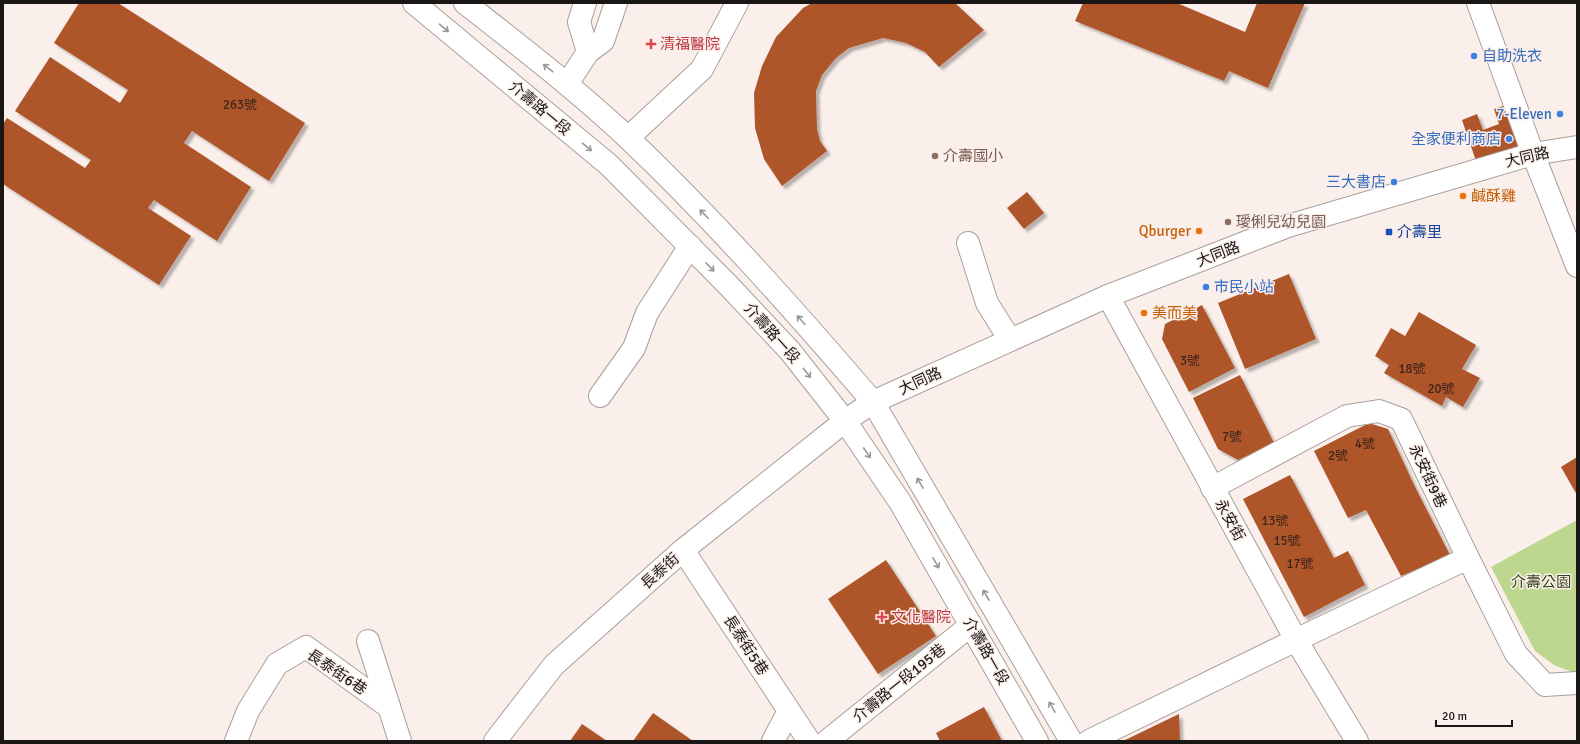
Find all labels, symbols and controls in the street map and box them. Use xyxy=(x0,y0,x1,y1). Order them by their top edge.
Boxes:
one-way arrow xyxy=(439,23,450,32)
place label: 清福醫院 xyxy=(660,35,720,53)
marker: 清福醫院 xyxy=(645,38,657,50)
place label: 自助洗衣 xyxy=(1482,47,1542,65)
marker: 自助洗衣 xyxy=(1469,51,1479,61)
one-way arrow xyxy=(542,64,553,73)
street label: 介壽路一段 xyxy=(505,77,575,139)
house number: 263號 xyxy=(223,97,257,113)
place label: 7-Eleven xyxy=(1496,105,1552,123)
marker: 7-Eleven xyxy=(1555,109,1565,119)
place label: 全家便利商店 xyxy=(1411,130,1501,148)
marker: 全家便利商店 xyxy=(1504,134,1514,144)
one-way arrow xyxy=(582,142,593,151)
street label: 大同路 xyxy=(1503,143,1551,171)
place label: 介壽國小 xyxy=(943,147,1003,165)
marker: 介壽國小 xyxy=(930,151,940,161)
place label: 三大書店 xyxy=(1326,173,1386,191)
marker: 三大書店 xyxy=(1389,177,1399,187)
place label: 鹹酥雞 xyxy=(1471,187,1516,205)
marker: 鹹酥雞 xyxy=(1458,191,1468,201)
one-way arrow xyxy=(699,209,709,219)
place label: 璦俐兒幼兒園 xyxy=(1236,213,1326,231)
marker: 璦俐兒幼兒園 xyxy=(1223,217,1233,227)
place label: Qburger xyxy=(1139,222,1191,240)
place label: 介壽里 xyxy=(1397,223,1442,241)
marker: Qburger xyxy=(1194,226,1204,236)
marker: 介壽里 xyxy=(1384,227,1394,237)
street label: 大同路 xyxy=(1194,238,1242,270)
one-way arrow xyxy=(705,262,715,272)
place label: 市民小站 xyxy=(1214,278,1274,296)
marker: 市民小站 xyxy=(1201,282,1211,292)
street label: 介壽路一段 xyxy=(740,299,804,367)
place label: 美而美 xyxy=(1152,304,1197,322)
marker: 美而美 xyxy=(1139,308,1149,318)
one-way arrow xyxy=(796,315,806,325)
house number: 3號 xyxy=(1180,353,1200,369)
house number: 18號 xyxy=(1398,361,1426,377)
street label: 大同路 xyxy=(896,364,944,398)
one-way arrow xyxy=(803,367,812,378)
house number: 20號 xyxy=(1427,381,1455,397)
house number: 7號 xyxy=(1222,429,1242,445)
house number: 4號 xyxy=(1355,436,1375,452)
street label: 永安街9巷 xyxy=(1405,441,1451,511)
one-way arrow xyxy=(863,447,871,458)
house number: 2號 xyxy=(1328,448,1348,464)
one-way arrow xyxy=(916,477,924,489)
street label: 永安街 xyxy=(1211,496,1249,544)
house number: 13號 xyxy=(1261,513,1289,529)
house number: 15號 xyxy=(1273,533,1301,549)
street label: 長泰街 xyxy=(637,549,683,593)
house number: 17號 xyxy=(1286,556,1314,572)
one-way arrow xyxy=(932,557,940,569)
park label: 介壽公園 xyxy=(1511,573,1571,591)
one-way arrow xyxy=(981,589,989,601)
place label: 文化醫院 xyxy=(891,608,951,626)
marker: 文化醫院 xyxy=(876,611,888,623)
street label: 長泰街5巷 xyxy=(720,612,772,678)
street label: 介壽路一段 xyxy=(959,614,1013,688)
street label: 介壽路一段195巷 xyxy=(849,640,949,726)
street label: 長泰街6巷 xyxy=(304,645,370,699)
one-way arrow xyxy=(1047,701,1055,713)
scale bar xyxy=(1436,702,1512,728)
text: 20 m xyxy=(1442,709,1467,724)

